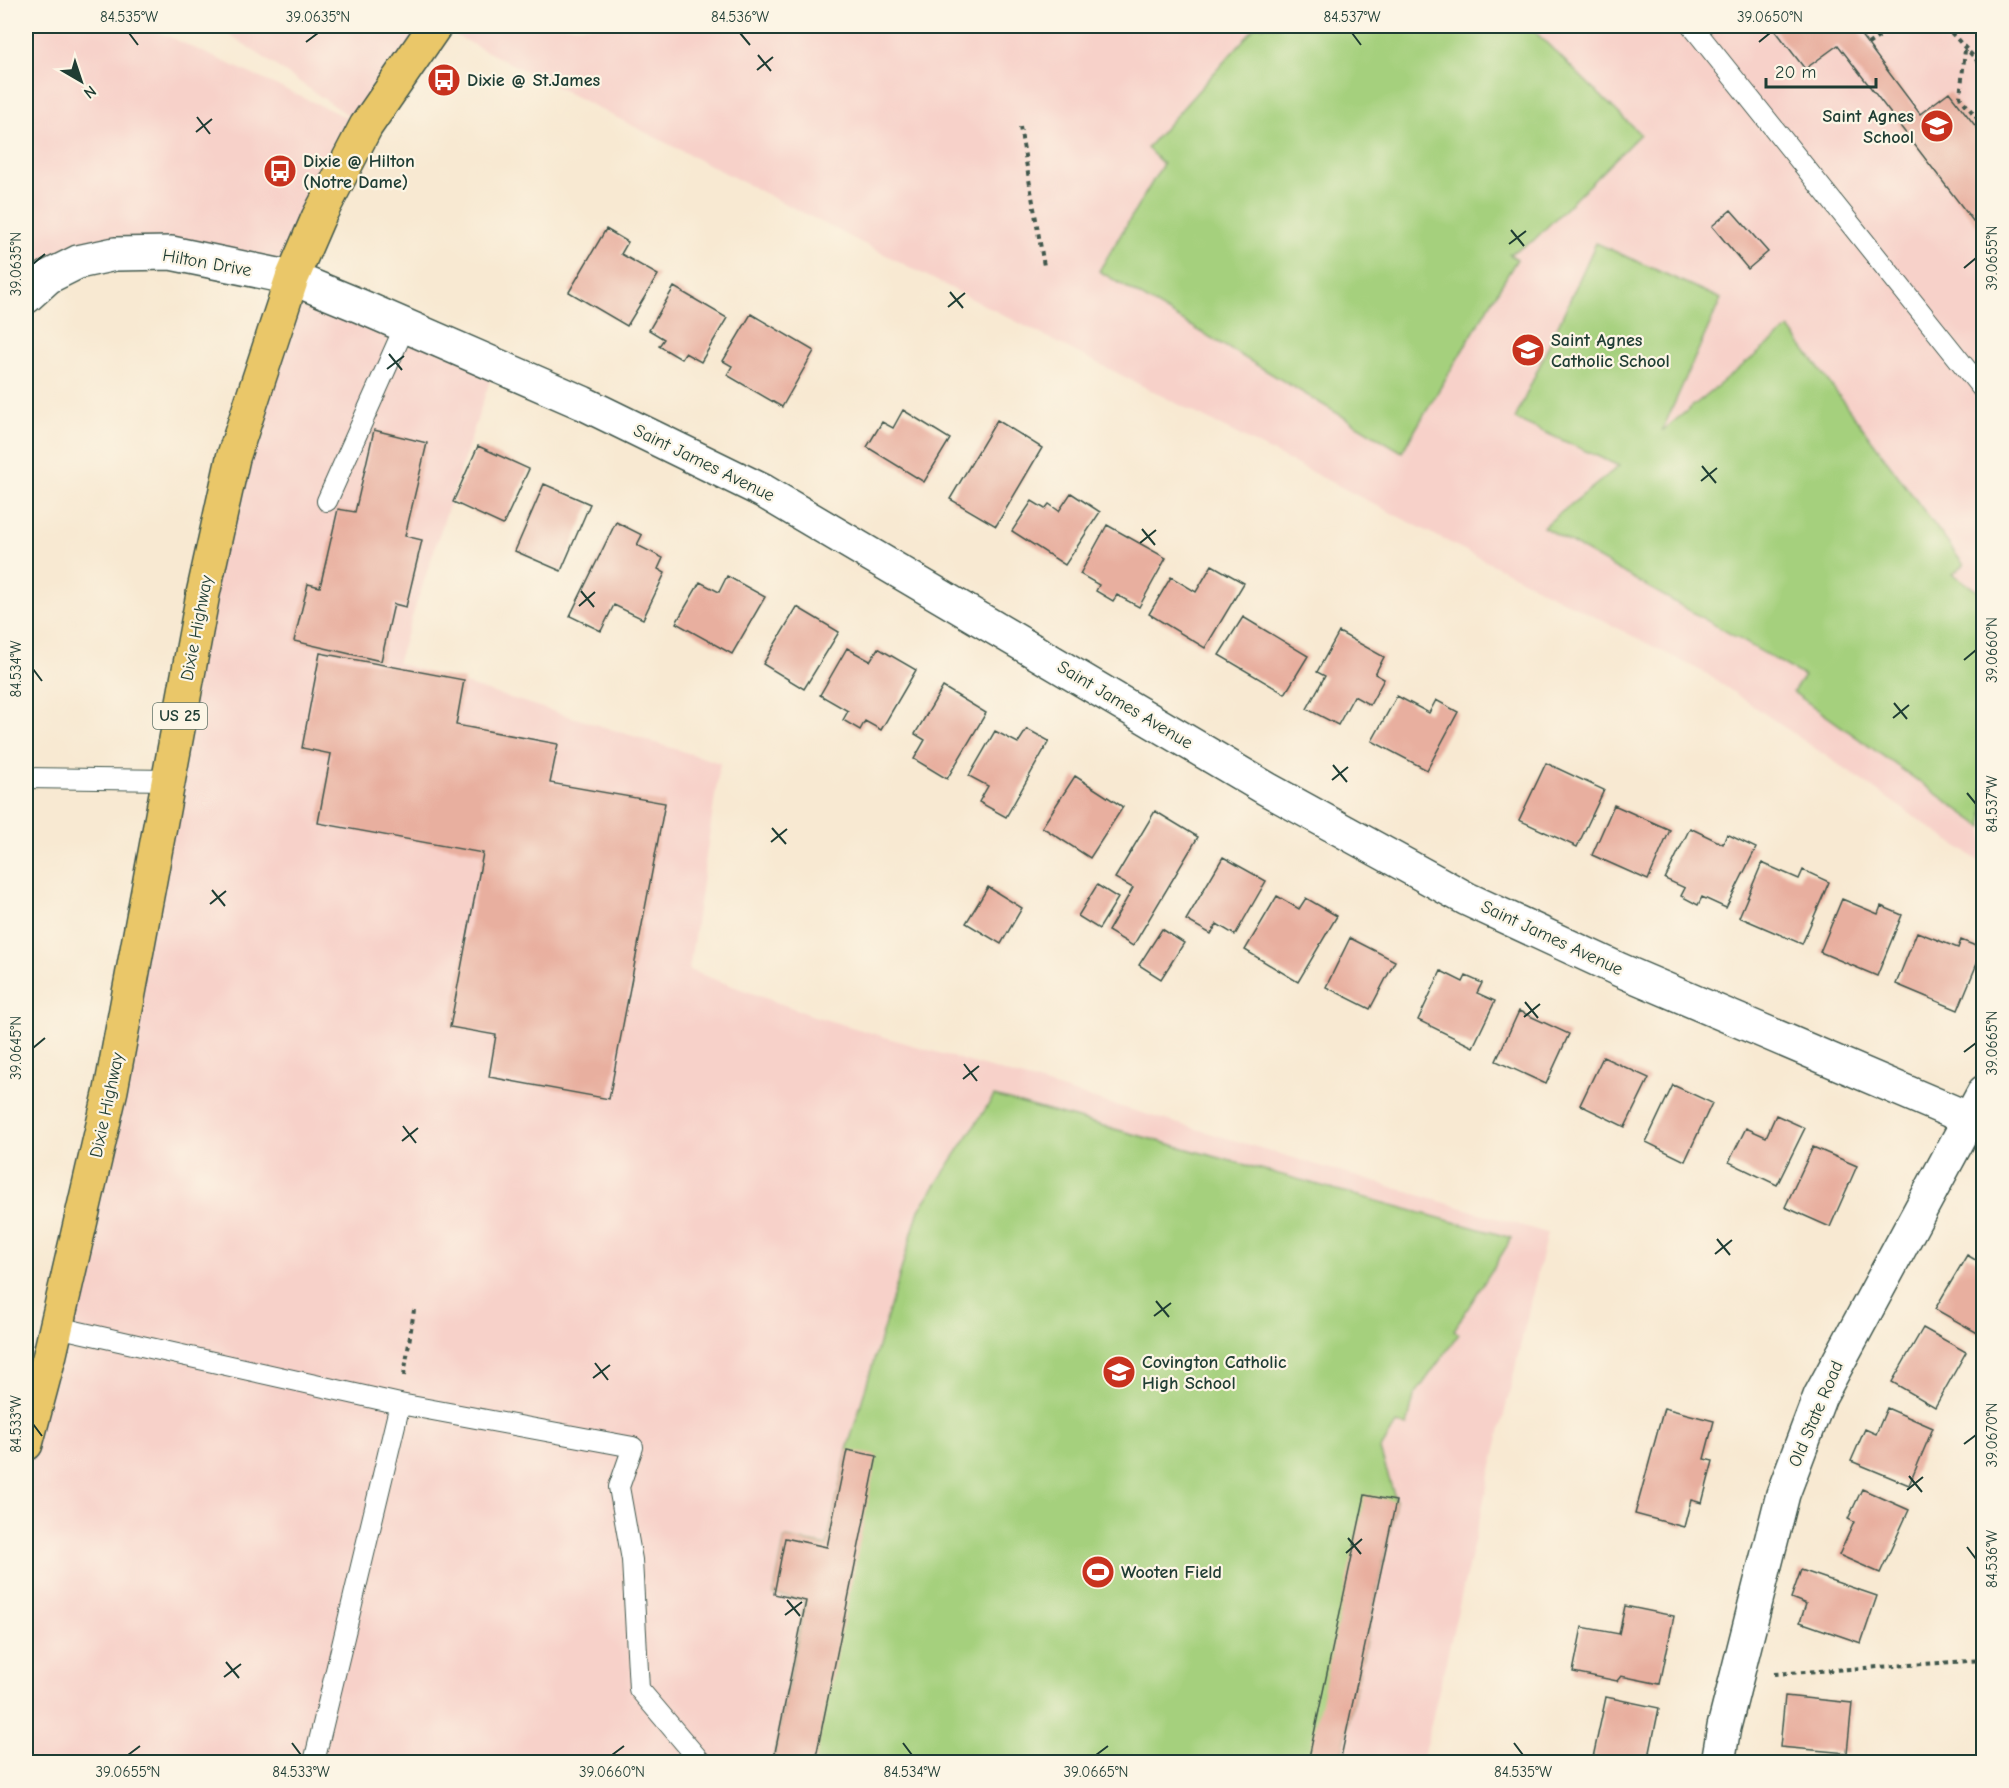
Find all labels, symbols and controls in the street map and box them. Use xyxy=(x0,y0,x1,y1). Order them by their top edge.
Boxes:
text: 84.535°W xyxy=(100,8,158,26)
text: 39.0635°N xyxy=(286,8,350,26)
text: 84.536°W xyxy=(711,8,769,26)
text: 84.537°W xyxy=(1324,8,1380,26)
text: 39.0650°N xyxy=(1737,8,1803,26)
north arrow xyxy=(51,51,111,111)
scale bar xyxy=(1766,51,1876,89)
bus stop icon: Dixie @ St.James xyxy=(426,62,462,98)
text: 20 m xyxy=(1775,62,1816,83)
place label: Dixie @ St.James xyxy=(467,70,600,91)
text: N xyxy=(80,82,100,102)
place label: Saint Agnes School xyxy=(1823,106,1914,148)
school or university icon: Saint Agnes School xyxy=(1919,108,1955,144)
place label: Dixie @ Hilton (Notre Dame) xyxy=(303,151,415,193)
bus stop icon: Dixie @ Hilton (Notre Dame) xyxy=(262,153,298,189)
text: 39.0655°N xyxy=(1983,226,2001,290)
text: 39.0635°N xyxy=(7,232,25,296)
street label: Hilton Drive xyxy=(161,245,253,281)
place label: Saint Agnes Catholic School xyxy=(1551,330,1670,372)
school or university icon: Saint Agnes Catholic School xyxy=(1510,332,1546,368)
street label: Saint James Avenue xyxy=(630,420,778,506)
street label: Dixie Highway xyxy=(176,572,218,683)
text: 39.0660°N xyxy=(1983,617,2001,683)
text: 84.534°W xyxy=(7,641,25,697)
street label: Saint James Avenue xyxy=(1054,656,1196,754)
road number: US 25 xyxy=(153,703,207,729)
text: 84.537°W xyxy=(1983,776,2001,832)
street label: Saint James Avenue xyxy=(1478,896,1626,980)
text: 39.0665°N xyxy=(1983,1011,2001,1075)
text: 39.0645°N xyxy=(7,1016,25,1080)
street label: Dixie Highway xyxy=(86,1050,129,1160)
place label: Covington Catholic High School xyxy=(1142,1352,1287,1394)
school or university icon: Covington Catholic High School xyxy=(1101,1354,1137,1390)
street label: Old State Road xyxy=(1784,1358,1848,1470)
text: 84.533°W xyxy=(7,1395,25,1453)
text: 39.0670°N xyxy=(1983,1403,2001,1467)
text: 84.536°W xyxy=(1983,1530,2001,1588)
sports icon: Wooten Field xyxy=(1080,1554,1116,1590)
place label: Wooten Field xyxy=(1121,1562,1222,1583)
text: 39.0655°N xyxy=(96,1763,160,1781)
text: 84.533°W xyxy=(272,1763,330,1781)
text: 39.0660°N xyxy=(579,1763,645,1781)
text: 84.534°W xyxy=(884,1763,940,1781)
text: 39.0665°N xyxy=(1064,1763,1128,1781)
text: 84.535°W xyxy=(1494,1763,1552,1781)

